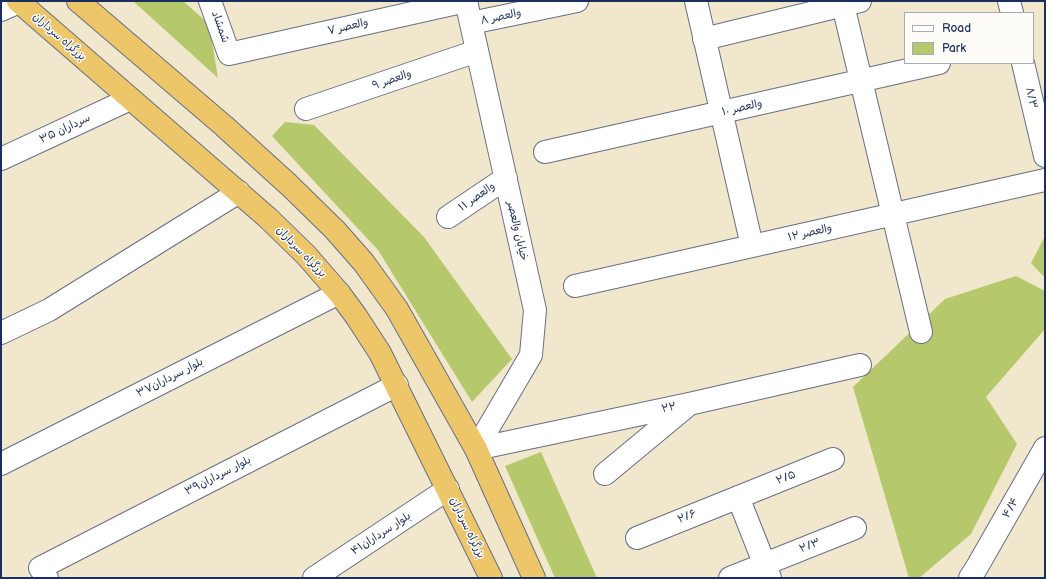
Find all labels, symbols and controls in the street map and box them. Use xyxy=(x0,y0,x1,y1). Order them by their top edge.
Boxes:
street label: والعصر ۸ xyxy=(480,6,522,28)
street label: شمشاد xyxy=(208,9,232,45)
street label: بزرگراه سرداران xyxy=(30,10,88,64)
legend xyxy=(904,12,1034,64)
street label: والعصر ۷ xyxy=(326,16,370,38)
text: Road xyxy=(942,21,971,36)
text: Park xyxy=(942,41,966,56)
street label: والعصر ۹ xyxy=(371,67,413,93)
street label: ۸/۳ xyxy=(1022,86,1040,110)
street label: والعصر ۱۰ xyxy=(721,97,763,119)
street label: سرداران ۳۵ xyxy=(37,111,93,147)
street label: والعصر ۱۱ xyxy=(456,180,498,214)
street label: خیابان والعصر xyxy=(504,200,530,262)
street label: والعصر ۱۲ xyxy=(787,222,833,244)
street label: بزرگراه سرداران xyxy=(273,224,329,280)
street label: بلوار سرداران۳۷ xyxy=(134,355,206,401)
street label: ۲۲ xyxy=(660,400,678,416)
street label: بلوار سرداران۳۹ xyxy=(183,454,253,498)
street label: ۲/۵ xyxy=(774,468,798,488)
street label: بزرگراه سرداران xyxy=(447,495,487,561)
street label: ۴/۴ xyxy=(1000,495,1022,521)
street label: ۲/۶ xyxy=(676,507,698,527)
street label: بلوار سرداران۴۱ xyxy=(349,510,413,558)
street label: ۲/۳ xyxy=(798,536,822,556)

